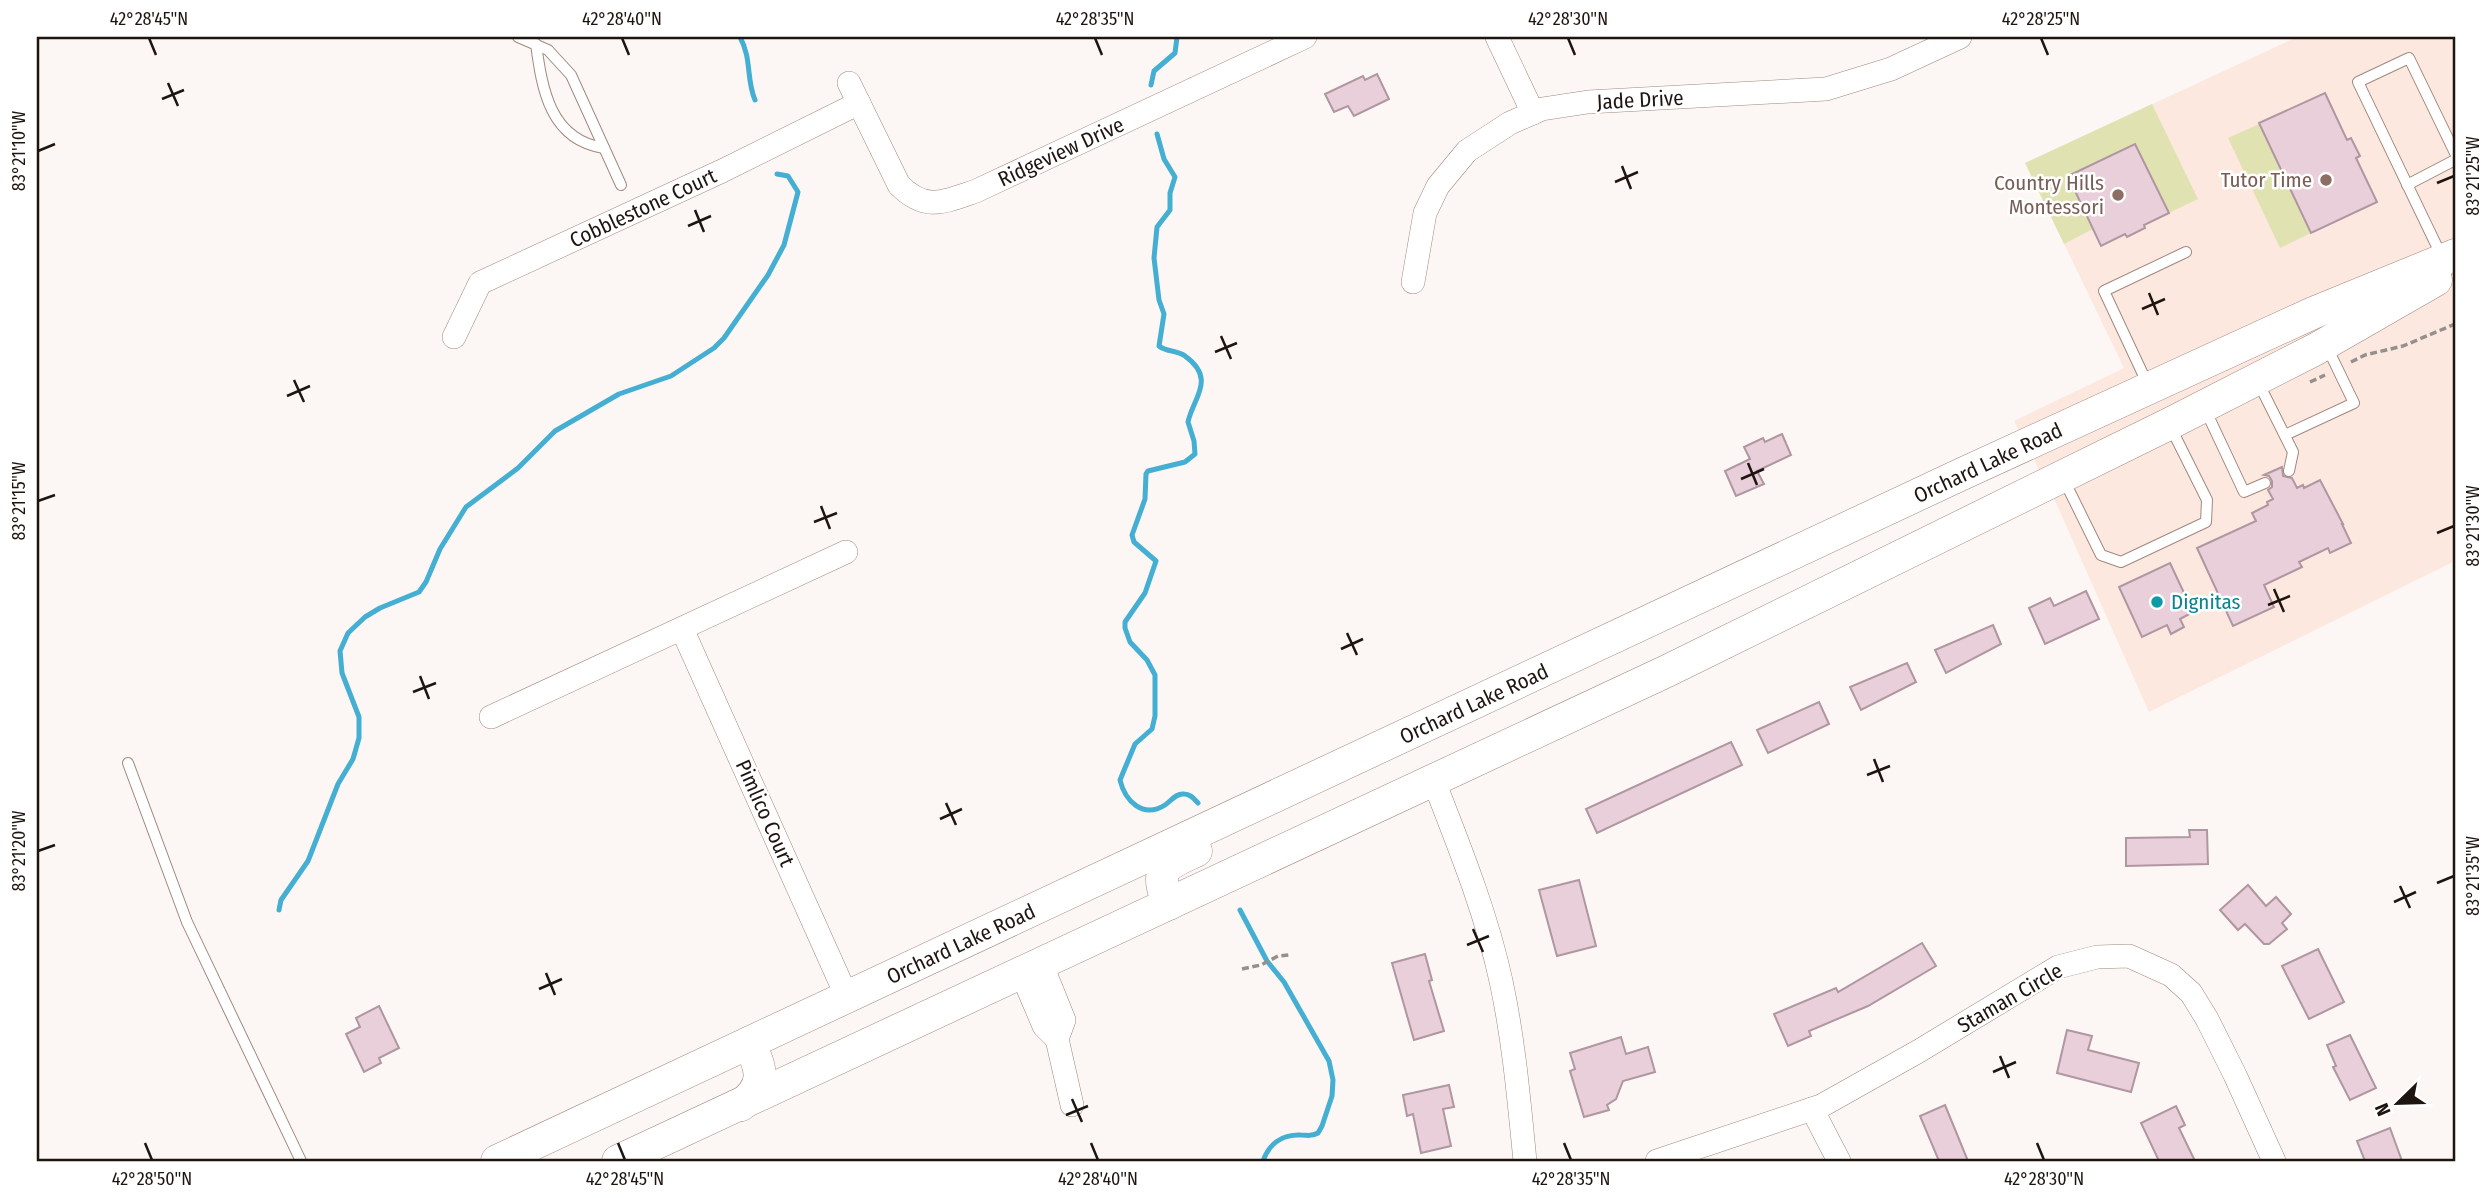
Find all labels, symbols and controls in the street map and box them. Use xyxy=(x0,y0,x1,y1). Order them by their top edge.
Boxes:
text: 42°28'45"N xyxy=(110,8,188,30)
text: 42°28'40"N xyxy=(582,8,662,30)
text: 42°28'35"N xyxy=(1056,8,1134,30)
text: 42°28'30"N xyxy=(1528,8,1608,30)
text: 42°28'25"N xyxy=(2002,8,2080,30)
street label: Jade Drive xyxy=(1596,85,1684,115)
text: 83°21'10"W xyxy=(8,110,30,191)
street label: Ridgeview Drive xyxy=(994,111,1128,193)
text: 83°21'25"W xyxy=(2462,136,2484,216)
street label: Cobblestone Court xyxy=(566,163,721,253)
place label: Tutor Time xyxy=(2221,167,2312,193)
place label: Country Hills Montessori xyxy=(1994,170,2104,220)
marker: Tutor Time xyxy=(2318,172,2334,188)
marker: Country Hills Montessori xyxy=(2110,187,2126,203)
street label: Orchard Lake Road xyxy=(1910,417,2066,509)
text: 83°21'15"W xyxy=(8,461,30,540)
text: 83°21'30"W xyxy=(2462,485,2484,567)
place label: Dignitas xyxy=(2171,589,2241,615)
marker: Dignitas xyxy=(2149,594,2165,610)
street label: Orchard Lake Road xyxy=(1396,658,1552,750)
street label: Pimlico Court xyxy=(730,755,800,871)
text: 83°21'20"W xyxy=(8,810,30,892)
text: 83°21'35"W xyxy=(2462,836,2484,916)
street label: Orchard Lake Road xyxy=(883,898,1039,990)
street label: Staman Circle xyxy=(1953,957,2067,1039)
north arrow xyxy=(2362,1068,2432,1138)
text: N xyxy=(2370,1100,2396,1119)
text: 42°28'50"N xyxy=(112,1168,192,1190)
text: 42°28'45"N xyxy=(586,1168,664,1190)
text: 42°28'40"N xyxy=(1058,1168,1138,1190)
text: 42°28'35"N xyxy=(1532,1168,1610,1190)
text: 42°28'30"N xyxy=(2004,1168,2084,1190)

